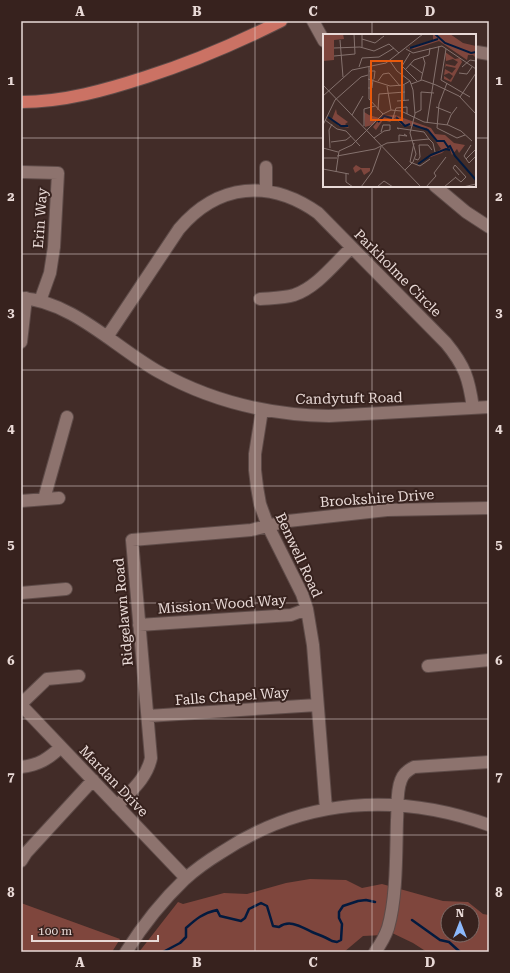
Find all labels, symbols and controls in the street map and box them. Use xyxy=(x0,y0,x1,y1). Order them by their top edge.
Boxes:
text: A xyxy=(75,4,85,19)
text: B xyxy=(192,4,202,19)
text: C xyxy=(308,4,318,19)
text: D xyxy=(425,4,435,19)
inset map xyxy=(323,34,476,187)
text: 1 xyxy=(7,73,15,88)
text: 1 xyxy=(495,73,503,88)
street label: Erin Way xyxy=(30,186,50,249)
text: 2 xyxy=(7,189,15,204)
text: 2 xyxy=(495,189,503,204)
street label: Parkholme Circle xyxy=(351,226,445,320)
text: 3 xyxy=(7,305,15,320)
text: 3 xyxy=(495,305,503,320)
street label: Candytuft Road xyxy=(295,389,403,407)
text: 4 xyxy=(7,421,15,436)
text: 4 xyxy=(495,421,503,436)
street label: Brookshire Drive xyxy=(319,486,435,510)
street label: Benwell Road xyxy=(272,510,326,600)
text: 5 xyxy=(7,537,15,552)
text: 5 xyxy=(495,537,503,552)
street label: Ridgelawn Road xyxy=(110,557,136,667)
street label: Mission Wood Way xyxy=(157,591,288,616)
text: 6 xyxy=(7,653,15,668)
text: 6 xyxy=(495,653,503,668)
street label: Falls Chapel Way xyxy=(174,684,290,708)
street label: Mardan Drive xyxy=(76,742,152,820)
text: 7 xyxy=(7,769,15,784)
text: 7 xyxy=(495,769,503,784)
text: 8 xyxy=(7,885,15,900)
text: 8 xyxy=(495,885,503,900)
north arrow xyxy=(440,903,480,943)
text: N xyxy=(456,907,465,920)
scale bar xyxy=(32,917,158,943)
text: 100 m xyxy=(38,924,72,938)
text: A xyxy=(75,955,85,970)
text: B xyxy=(192,955,202,970)
text: C xyxy=(308,955,318,970)
text: D xyxy=(425,955,435,970)

